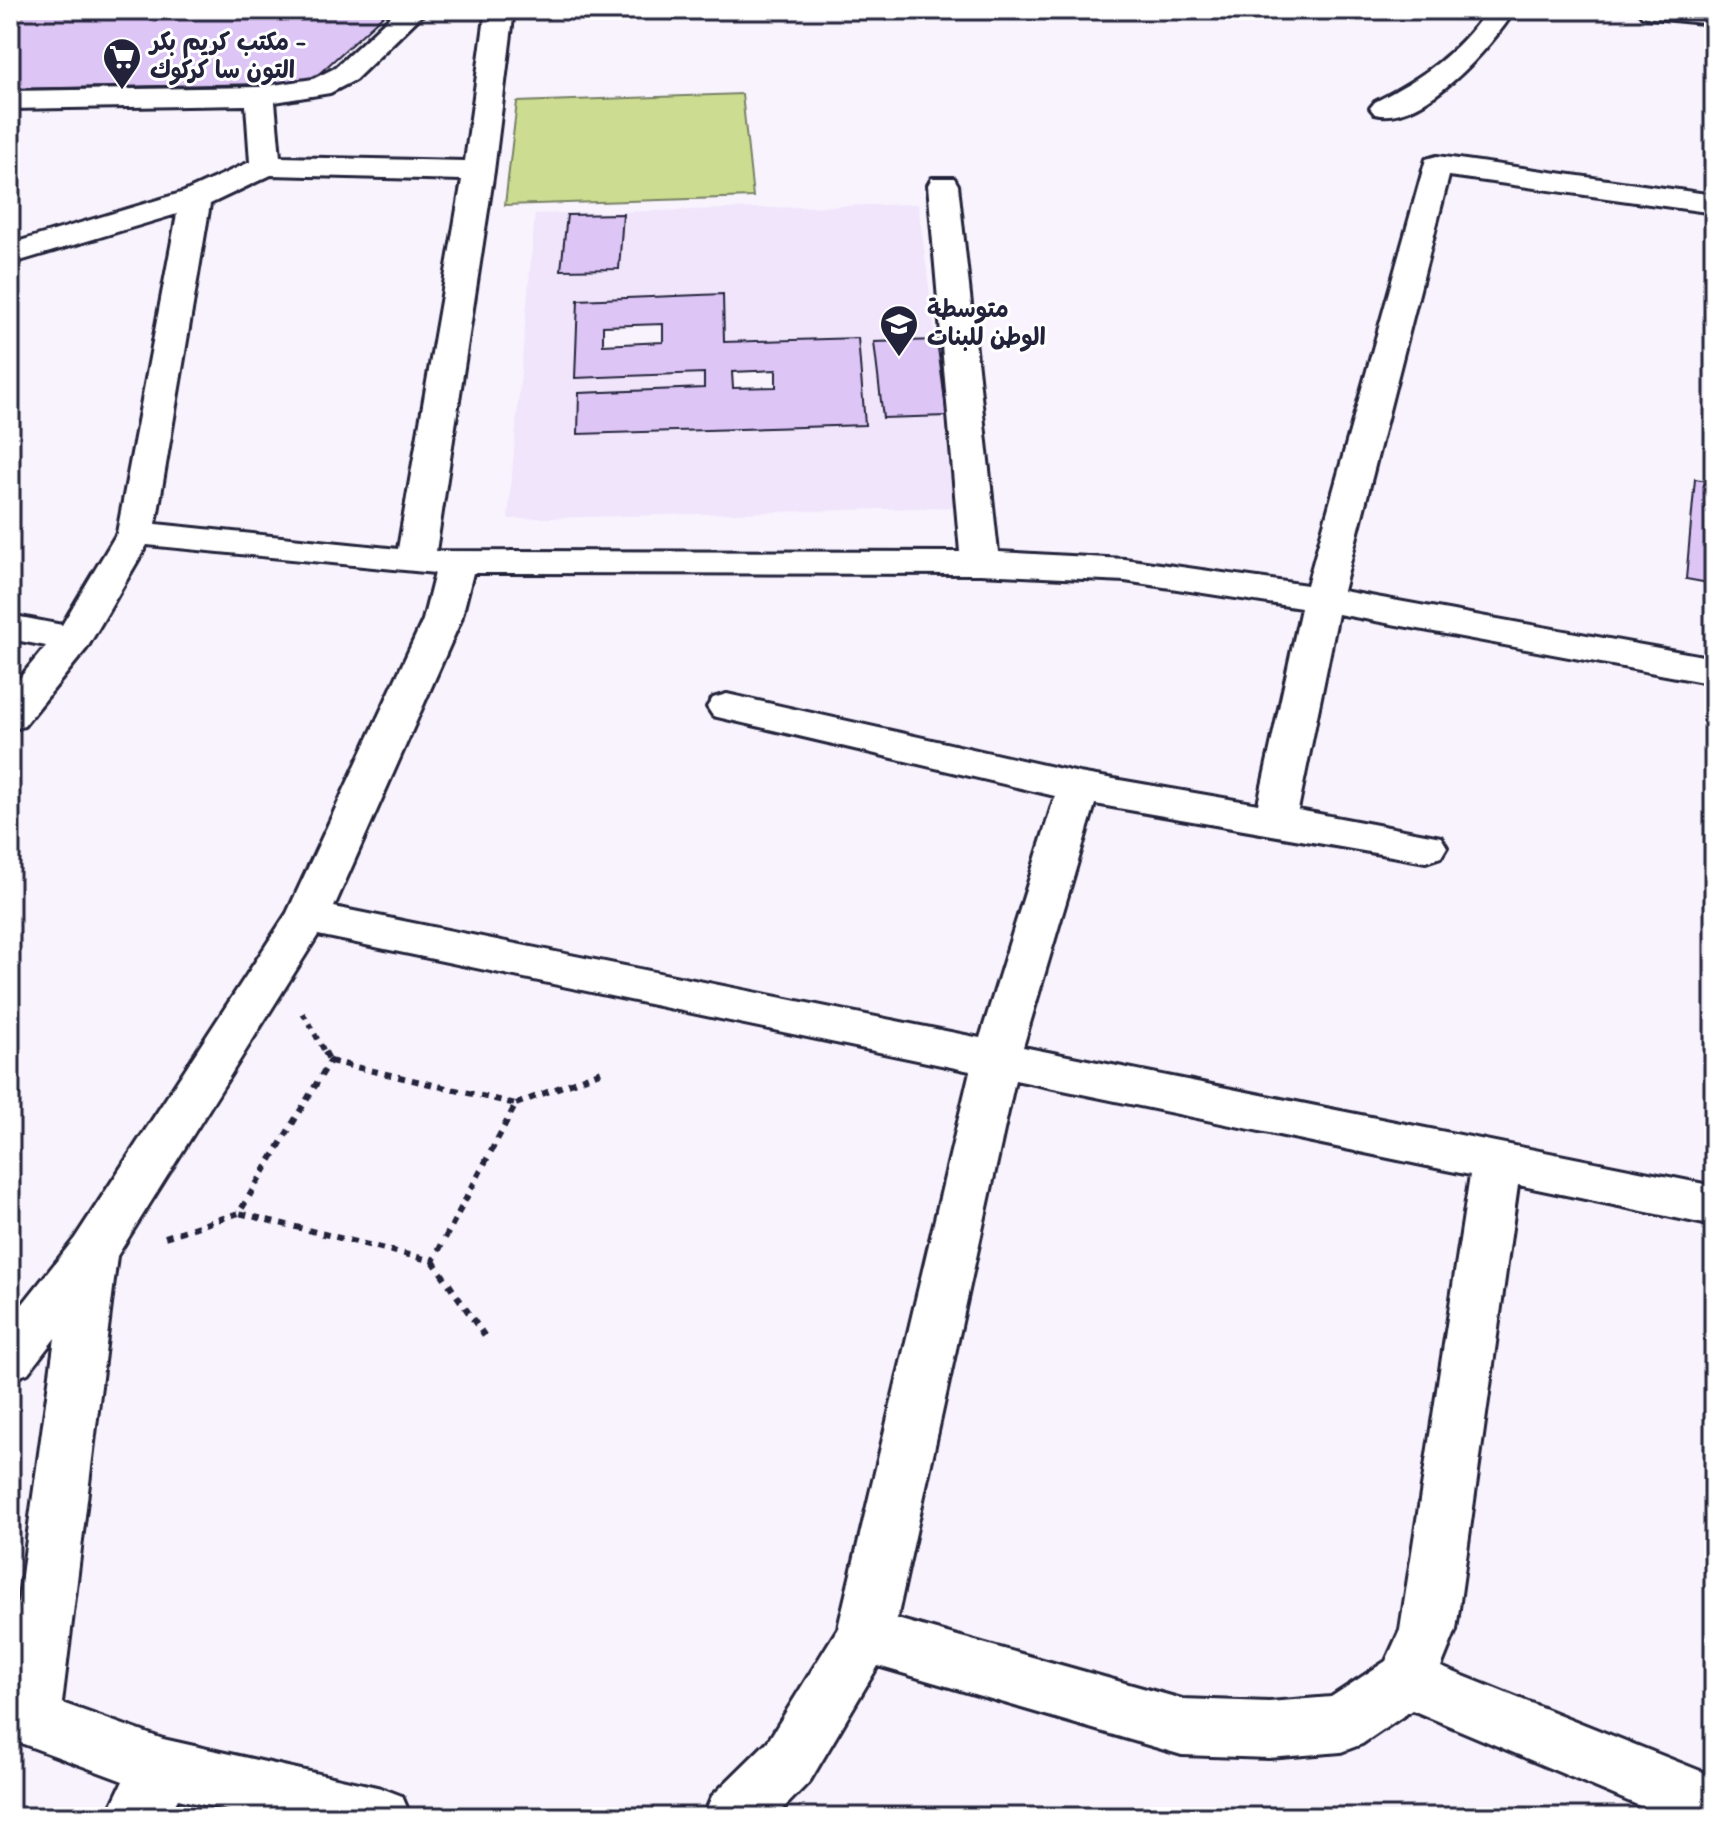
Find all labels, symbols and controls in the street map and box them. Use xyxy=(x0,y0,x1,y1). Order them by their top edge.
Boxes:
place label: مكتب كريم بكر - التون سا كركوك xyxy=(148,28,307,87)
supermarket icon: مكتب كريم بكر - التون سا كركوك xyxy=(101,36,143,91)
place label: متوسطة الوطن للبنات xyxy=(927,295,1046,354)
school or university icon: متوسطة الوطن للبنات xyxy=(878,303,920,358)

